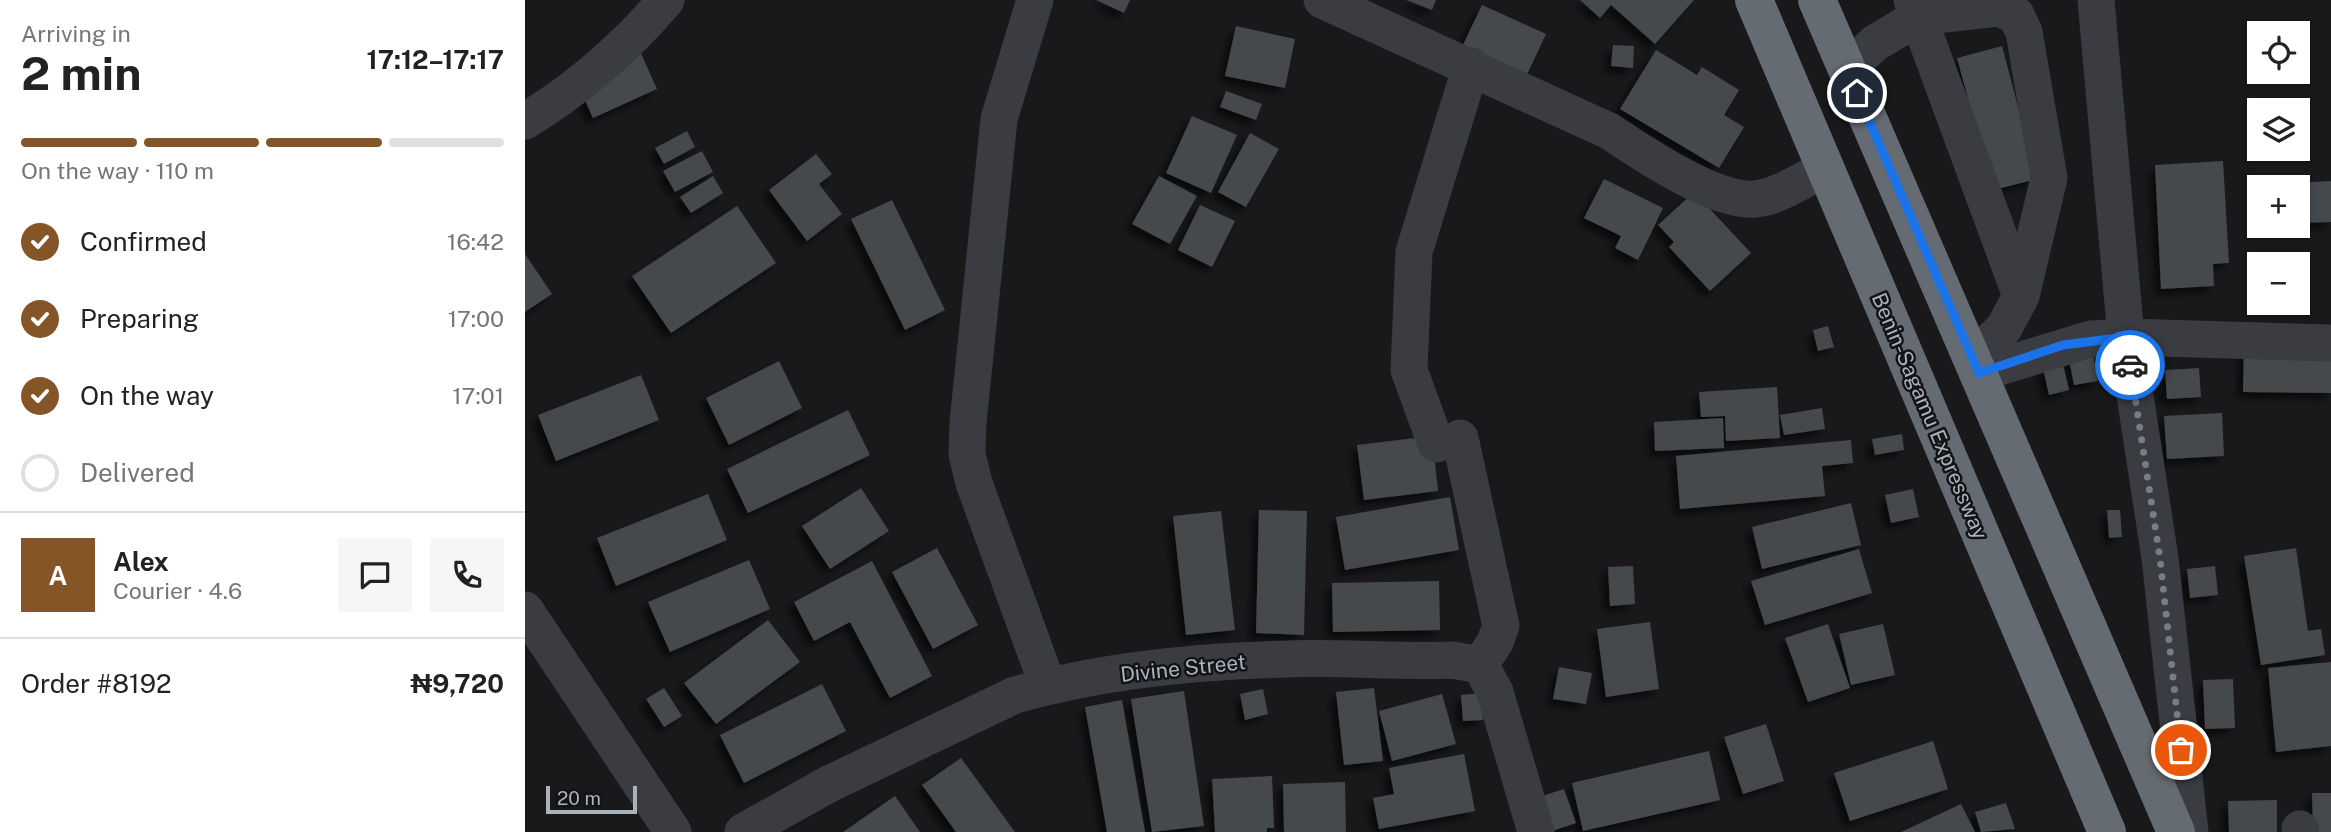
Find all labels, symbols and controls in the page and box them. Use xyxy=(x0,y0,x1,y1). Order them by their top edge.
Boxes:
text: Arriving in xyxy=(21,20,131,47)
map controls xyxy=(2247,21,2310,315)
button: locate xyxy=(2247,21,2310,84)
text: 17:12–17:17 xyxy=(367,44,504,75)
text: 2 min xyxy=(21,46,141,100)
pin xyxy=(1827,63,1887,123)
icon: home xyxy=(1838,74,1876,112)
button: layers xyxy=(2247,98,2310,161)
text: On the way · 110 m xyxy=(21,157,214,184)
button: + xyxy=(2247,175,2310,238)
icon: check xyxy=(21,223,59,261)
text: Confirmed xyxy=(80,226,207,257)
text: 16:42 xyxy=(447,228,504,255)
button: − xyxy=(2247,252,2310,315)
street label: Benin-Sagamu Expressway xyxy=(1867,289,1993,543)
icon: check xyxy=(21,300,59,338)
text: Preparing xyxy=(80,303,199,334)
text: 17:00 xyxy=(448,305,504,332)
courier xyxy=(2095,330,2165,400)
icon: car xyxy=(2111,346,2149,384)
icon: check xyxy=(21,377,59,415)
text: On the way xyxy=(80,380,214,411)
text: 17:01 xyxy=(452,382,504,409)
text: Delivered xyxy=(80,457,195,488)
button: chat xyxy=(338,538,412,612)
button: phone xyxy=(430,538,504,612)
text: Alex xyxy=(113,546,169,577)
text: A xyxy=(49,560,67,591)
text: Courier · 4.6 xyxy=(113,577,242,604)
street label: Divine Street xyxy=(1119,649,1247,687)
text: Order #8192 xyxy=(21,668,171,699)
text: ₦9,720 xyxy=(411,668,504,699)
pin xyxy=(2151,720,2211,780)
icon: bag xyxy=(2162,731,2200,769)
scale bar xyxy=(546,783,637,815)
text: 20 m xyxy=(557,787,601,809)

